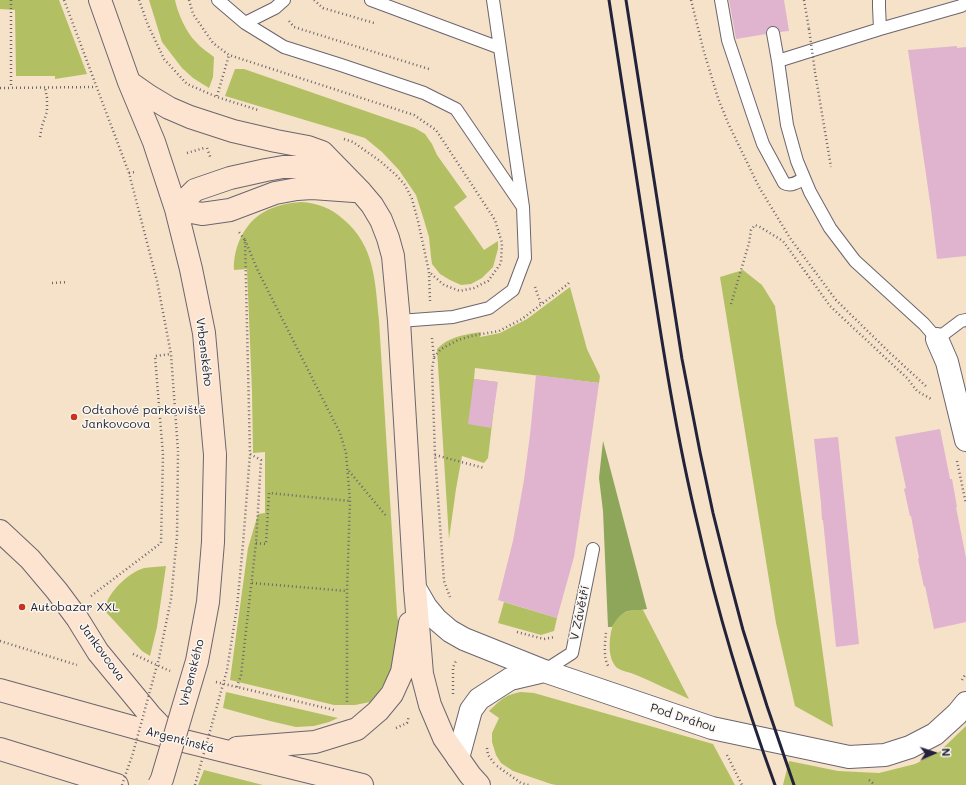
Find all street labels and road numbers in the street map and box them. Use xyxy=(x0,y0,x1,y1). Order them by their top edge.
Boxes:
street label: Vrbenského xyxy=(193,317,215,387)
street label: V Závětří xyxy=(567,584,593,642)
street label: Jankovcova xyxy=(76,620,128,684)
street label: Vrbenského xyxy=(177,638,207,708)
street label: Pod Dráhou xyxy=(648,701,718,735)
street label: Argentinská xyxy=(144,724,216,756)

